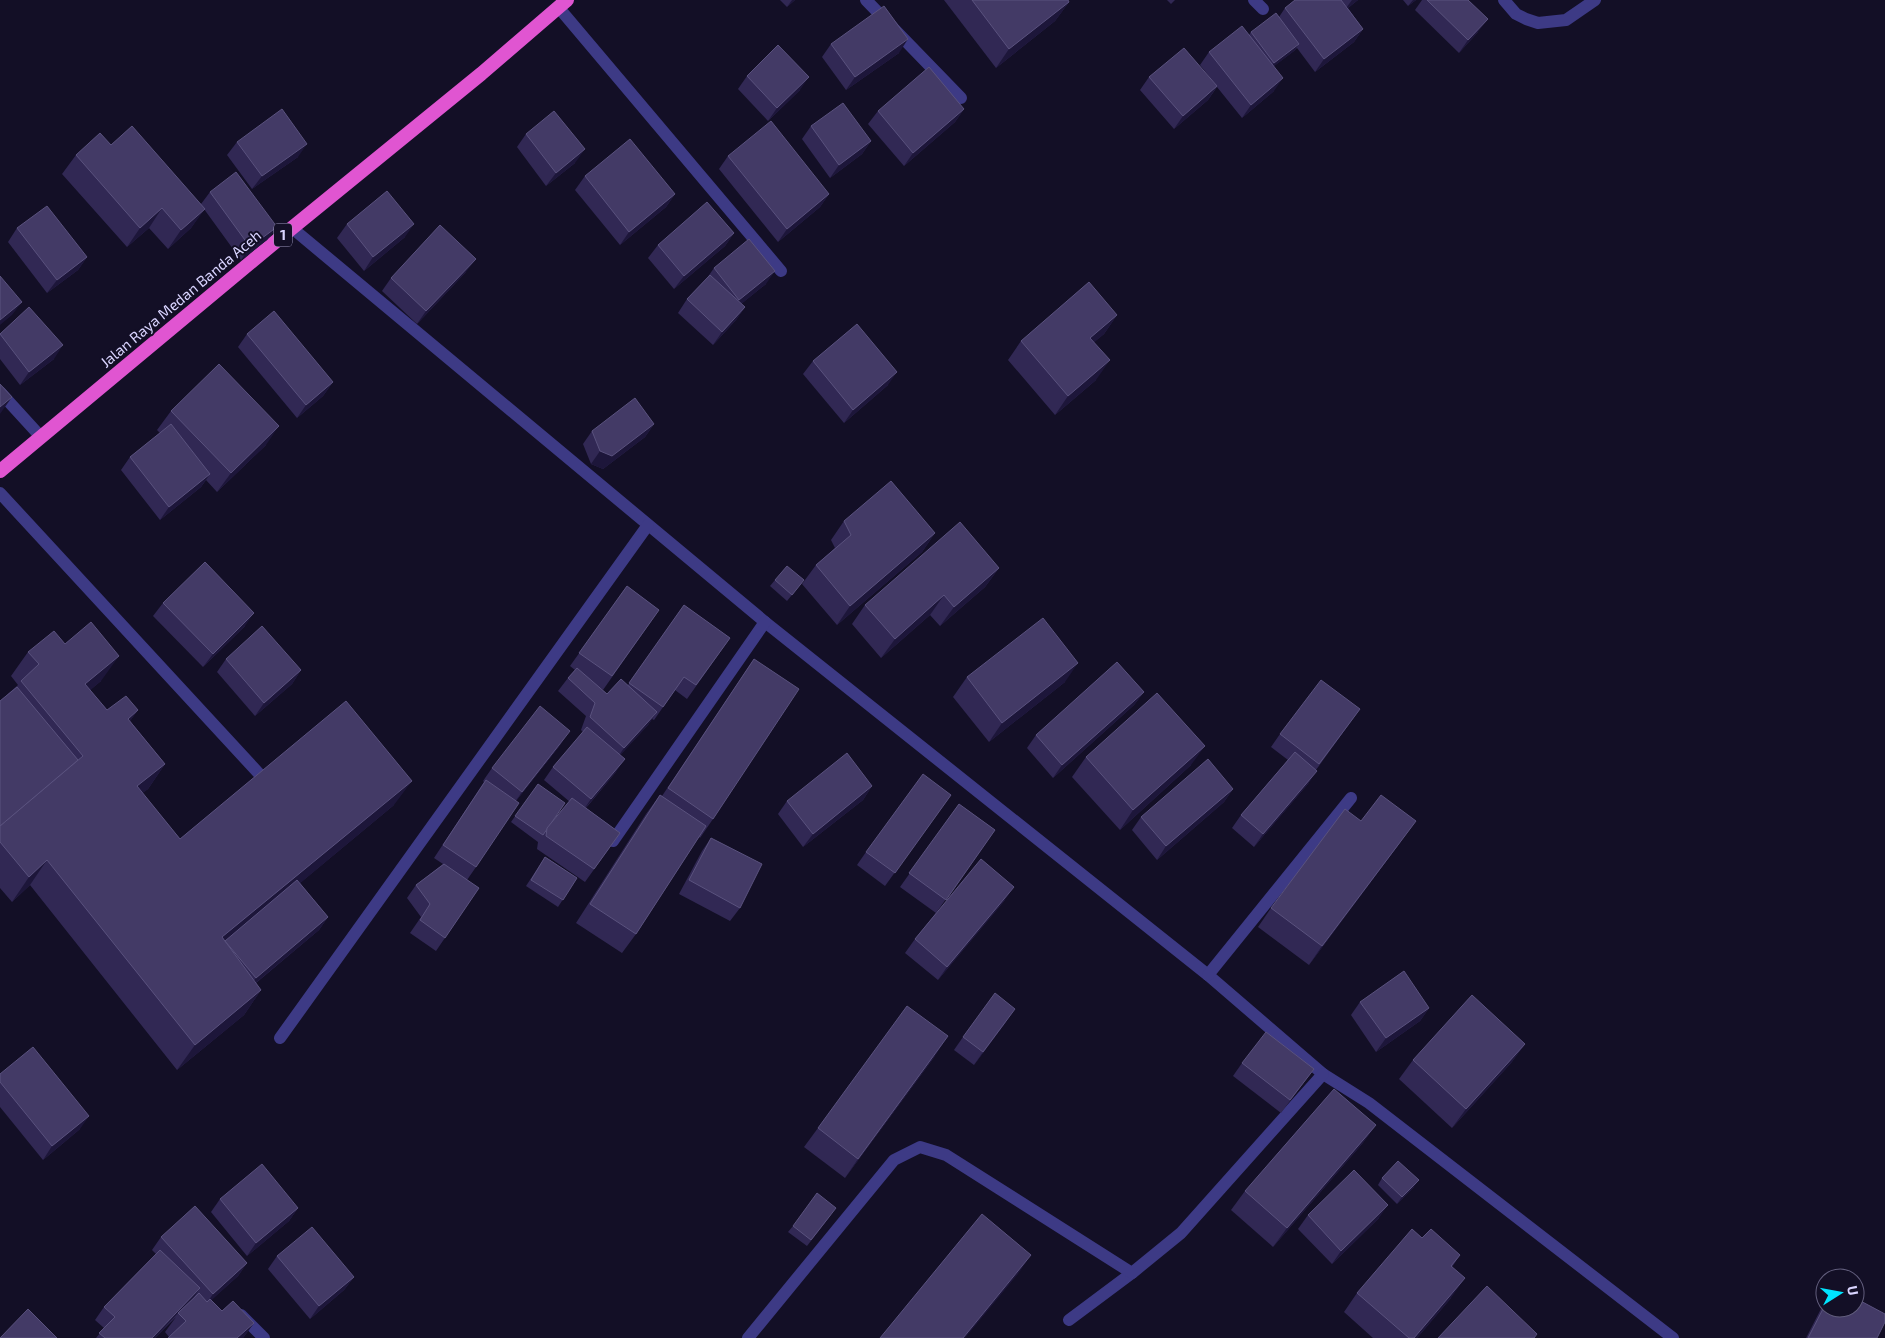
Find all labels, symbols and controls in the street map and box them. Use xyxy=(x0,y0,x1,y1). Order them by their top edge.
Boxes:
road number: 1 xyxy=(274,224,292,246)
street label: Jalan Raya Medan Banda Aceh xyxy=(96,226,264,371)
north arrow xyxy=(1815,1268,1865,1318)
text: U xyxy=(1844,1284,1863,1297)

